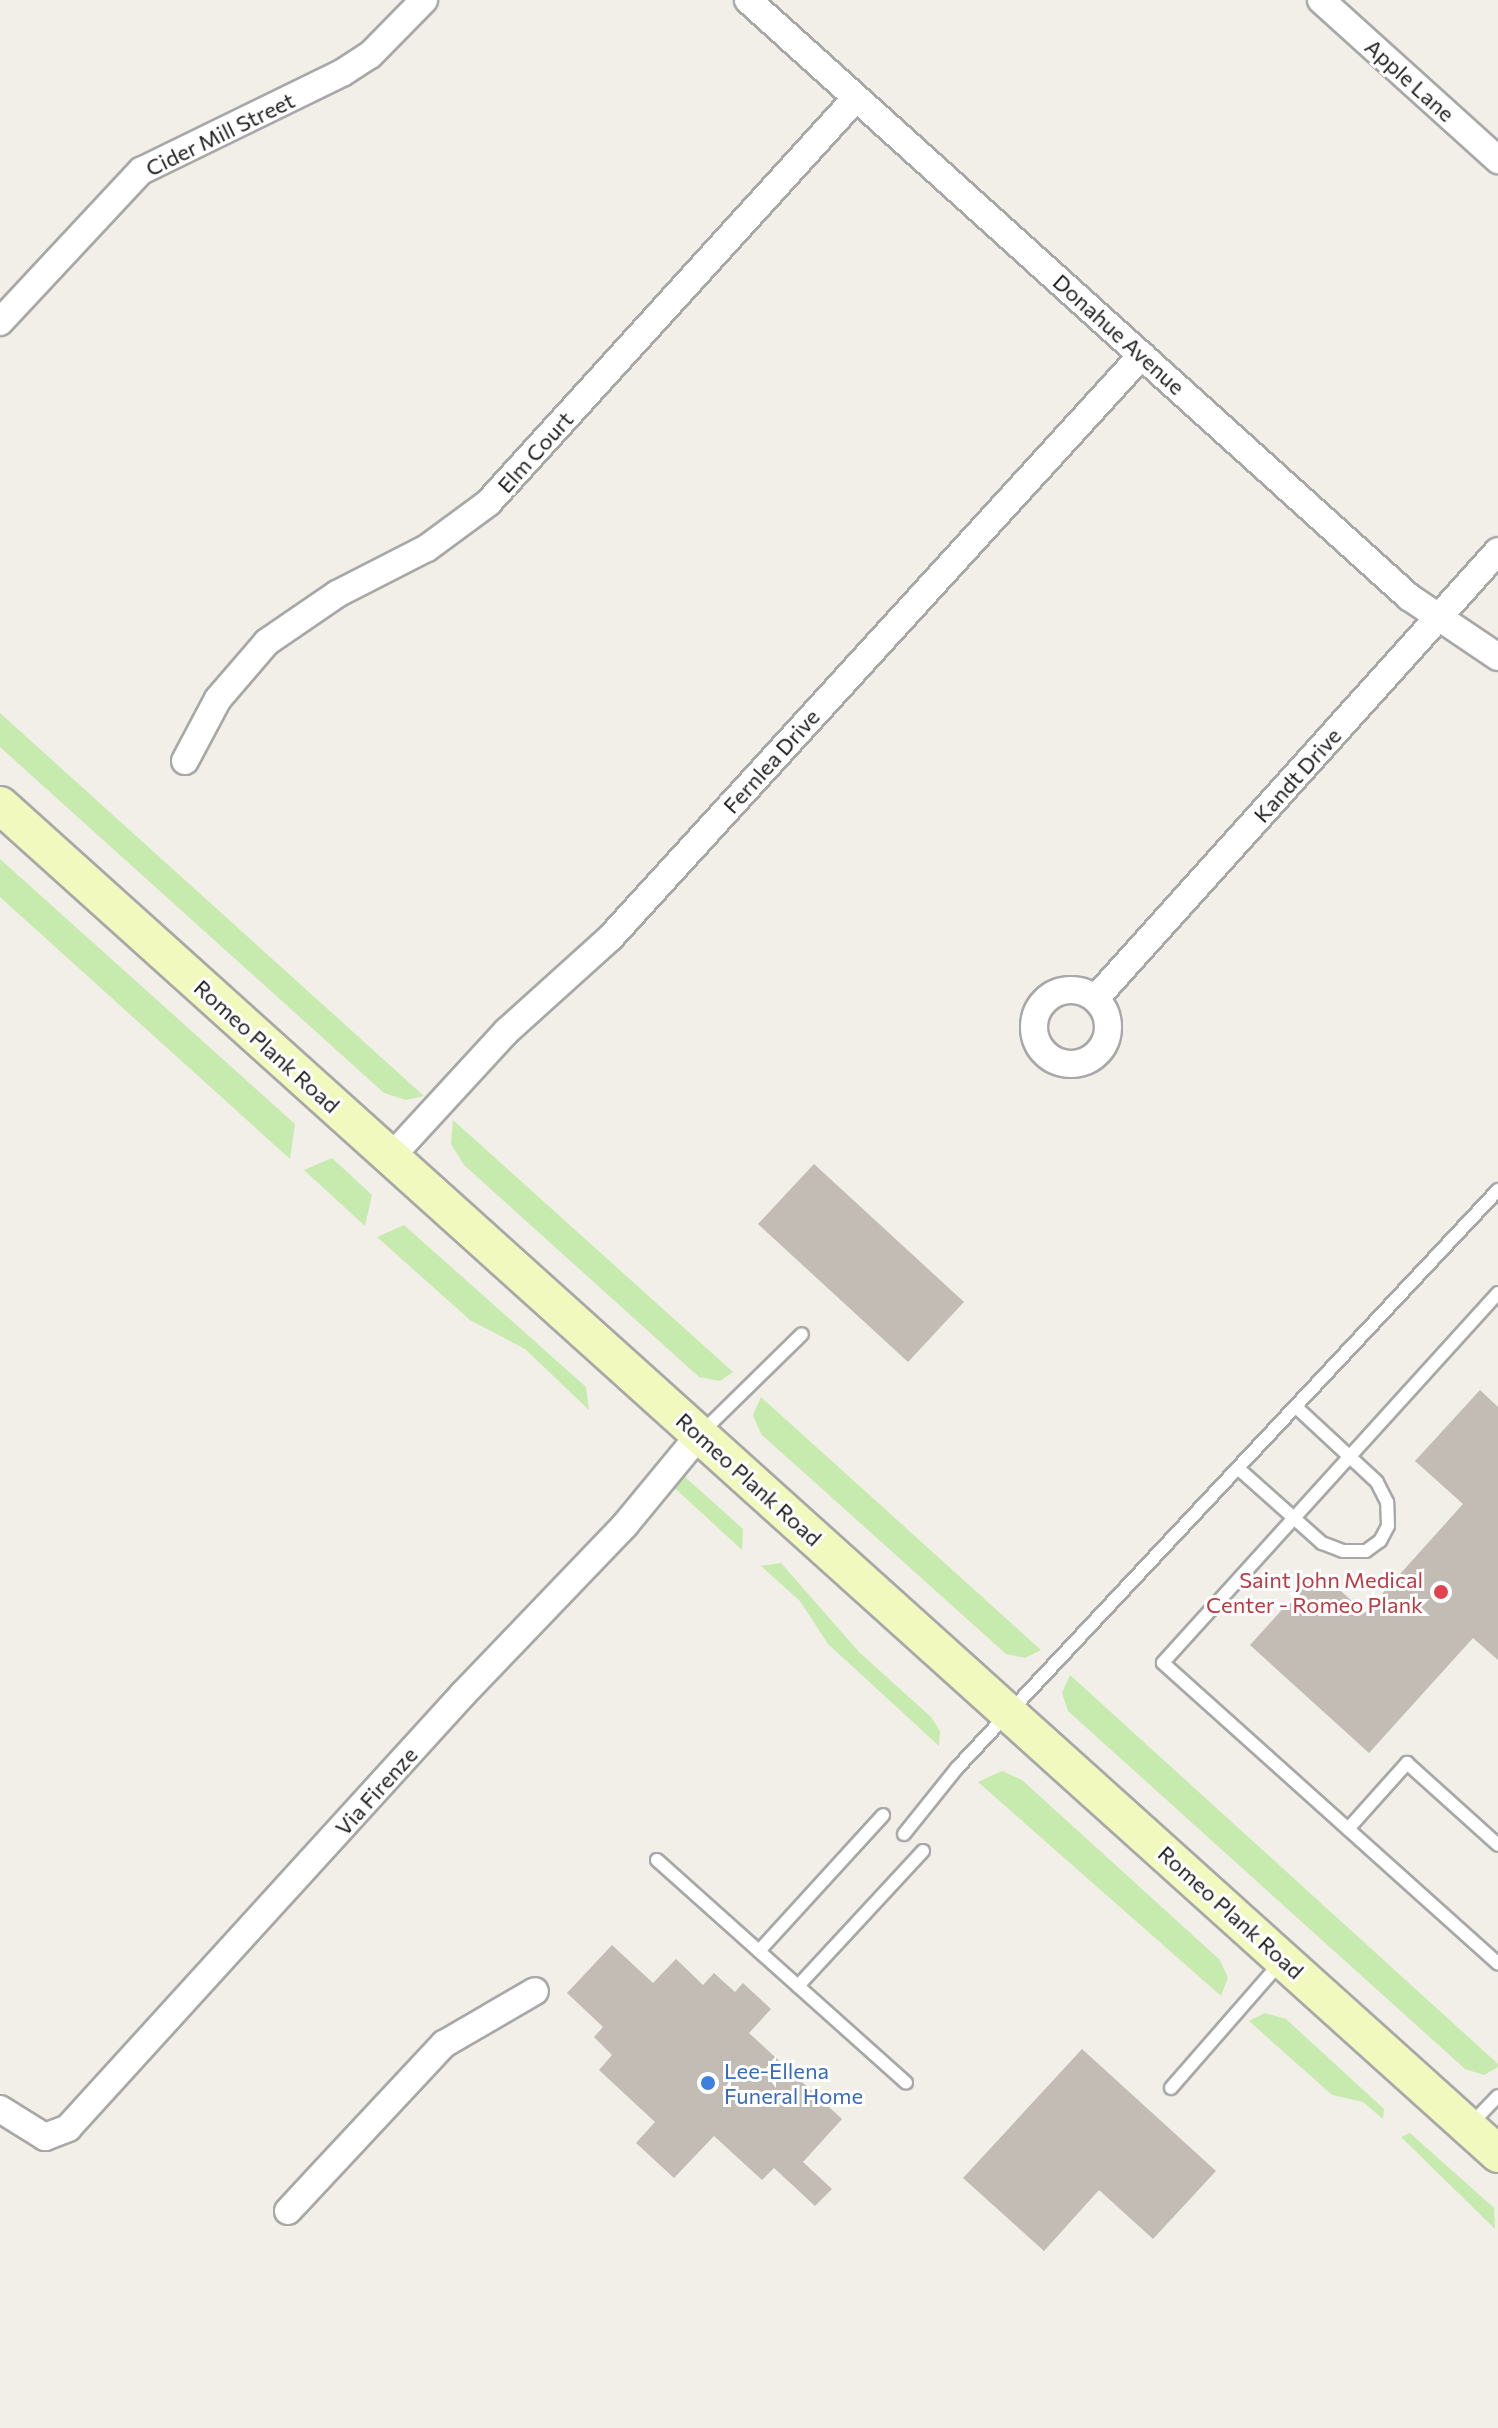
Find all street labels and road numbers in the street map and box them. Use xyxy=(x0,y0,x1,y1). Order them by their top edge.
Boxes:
street label: Apple Lane xyxy=(1360,33,1460,127)
street label: Cider Mill Street xyxy=(141,87,299,181)
street label: Donahue Avenue xyxy=(1048,268,1190,400)
street label: Elm Court xyxy=(492,406,578,498)
street label: Fernlea Drive xyxy=(717,703,825,819)
street label: Kandt Drive xyxy=(1248,722,1346,828)
street label: Romeo Plank Road xyxy=(189,974,345,1118)
street label: Romeo Plank Road xyxy=(671,1407,827,1551)
street label: Via Firenze xyxy=(329,1741,423,1841)
street label: Romeo Plank Road xyxy=(1153,1840,1309,1984)

